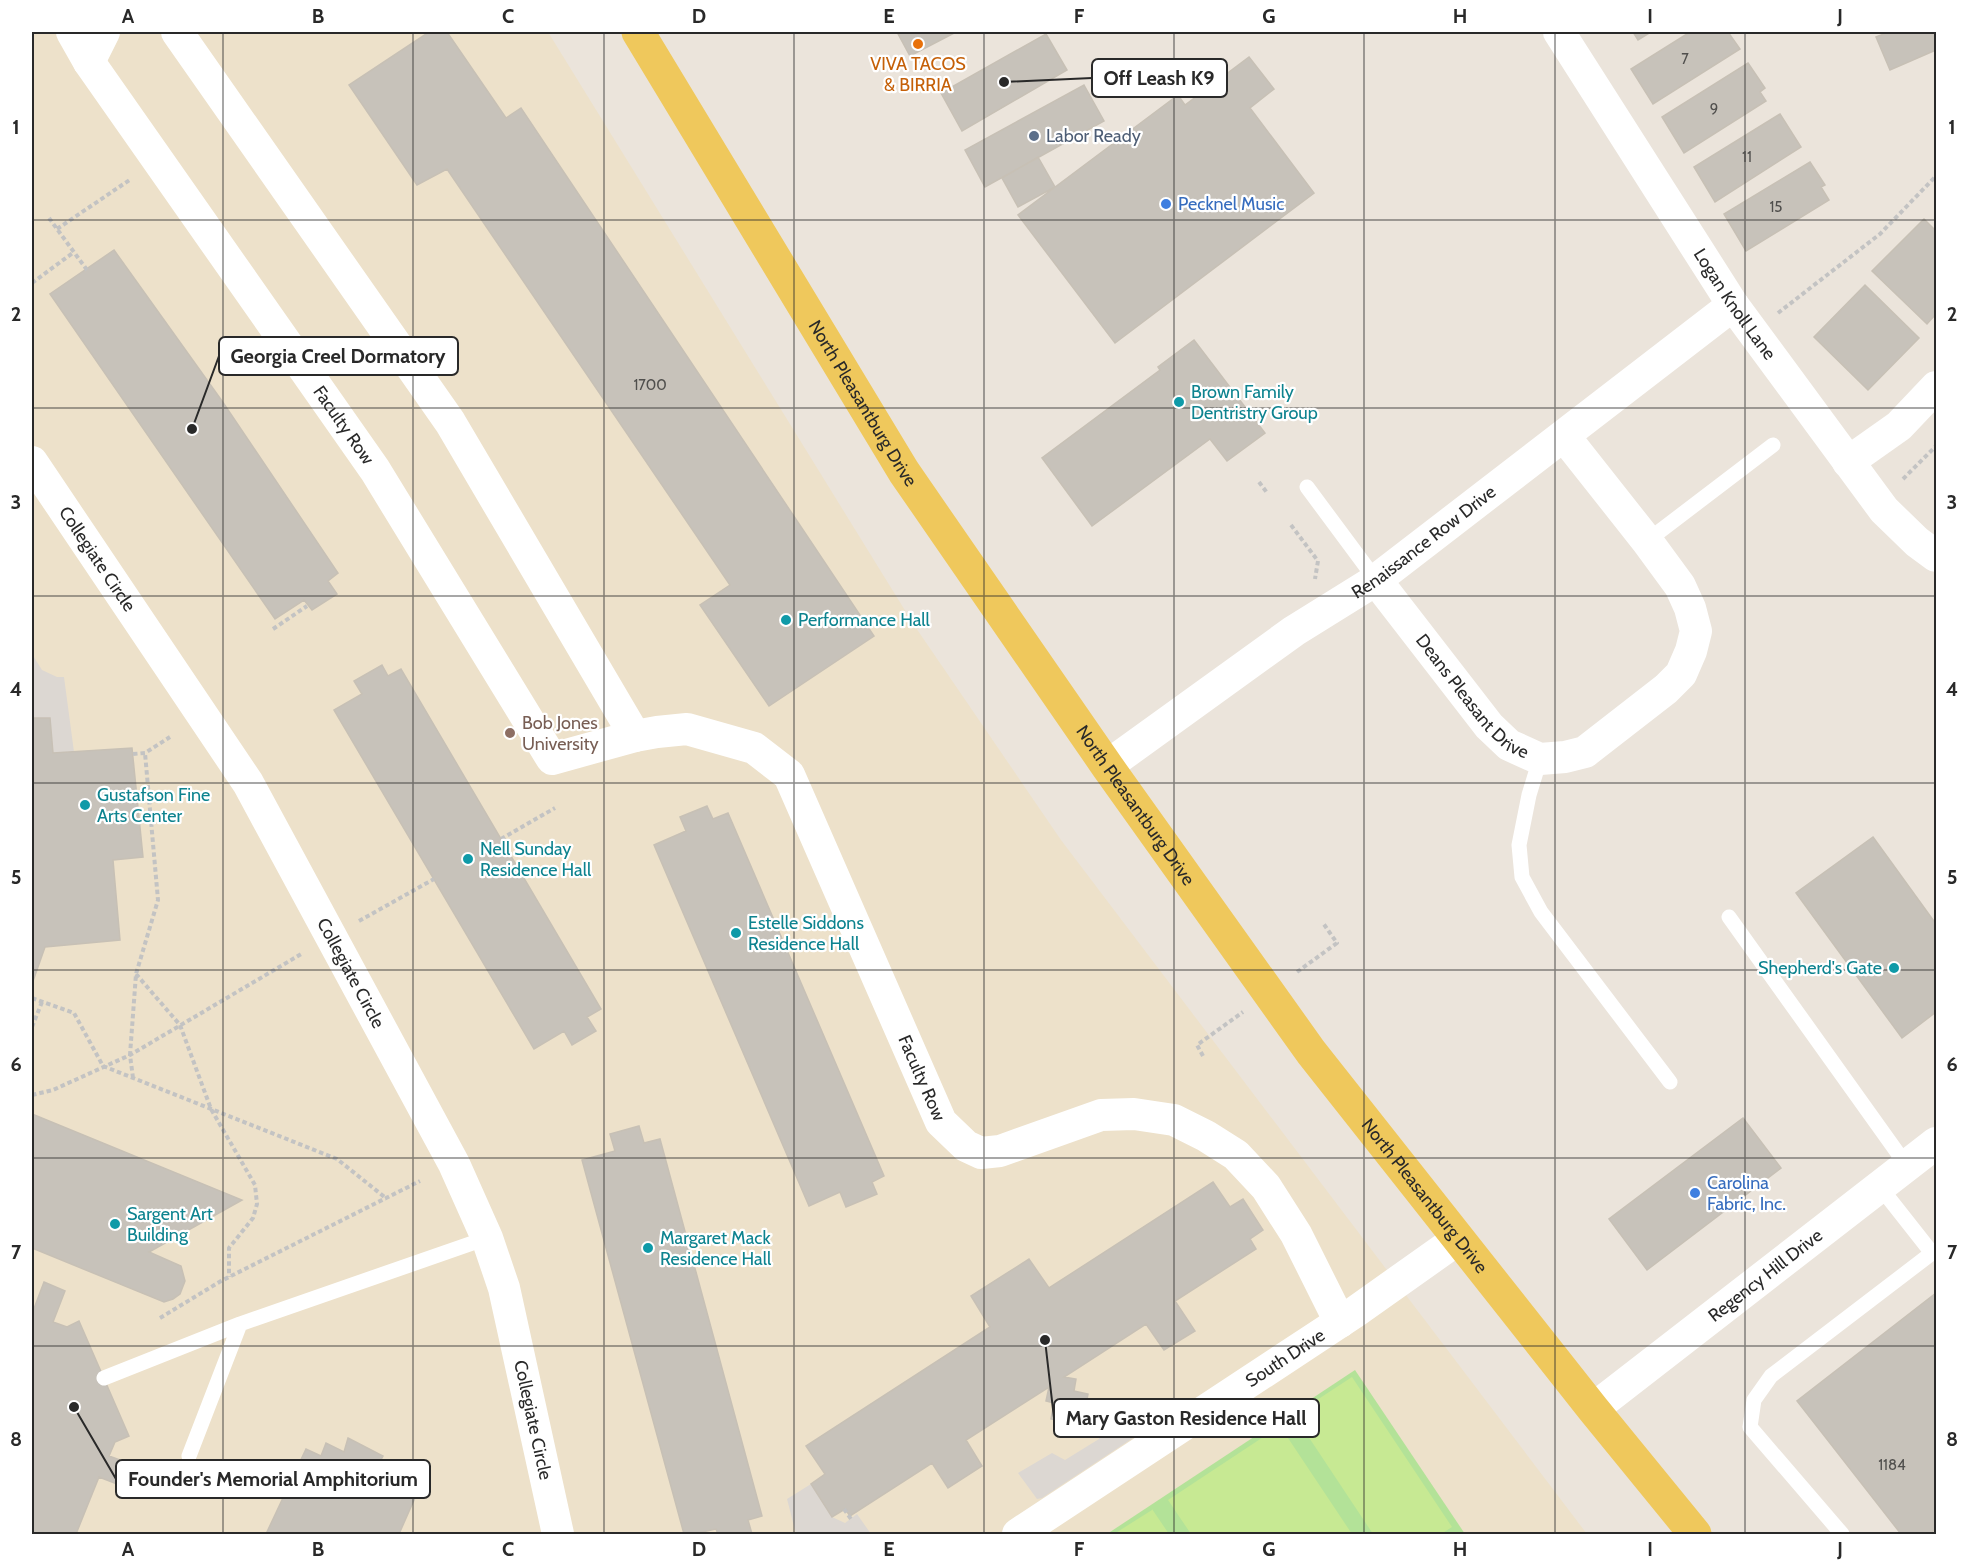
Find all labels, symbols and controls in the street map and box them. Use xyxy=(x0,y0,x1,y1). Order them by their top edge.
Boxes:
text: A xyxy=(122,4,135,28)
text: B xyxy=(312,4,324,28)
text: C xyxy=(502,4,514,28)
text: D xyxy=(692,4,706,28)
text: E xyxy=(883,4,895,28)
text: F xyxy=(1074,4,1085,28)
text: G xyxy=(1262,4,1276,28)
text: H xyxy=(1453,4,1467,28)
text: I xyxy=(1647,4,1653,28)
text: J xyxy=(1836,4,1843,28)
marker: VIVA TACOS & BIRRIA xyxy=(911,37,925,51)
house number: 7 xyxy=(1681,50,1689,68)
place label: VIVA TACOS & BIRRIA xyxy=(870,53,966,96)
callout: Off Leash K9 xyxy=(1092,59,1227,97)
text: Off Leash K9 xyxy=(1103,66,1215,90)
house number: 9 xyxy=(1710,100,1718,118)
text: 1 xyxy=(12,115,20,139)
text: 1 xyxy=(1948,115,1956,139)
place label: Labor Ready xyxy=(1046,125,1141,147)
marker: Labor Ready xyxy=(1027,129,1041,143)
house number: 11 xyxy=(1742,148,1752,166)
place label: Pecknel Music xyxy=(1178,193,1284,215)
marker: Pecknel Music xyxy=(1159,197,1173,211)
house number: 15 xyxy=(1769,198,1783,216)
street label: Logan Knoll Lane xyxy=(1689,244,1781,364)
text: 2 xyxy=(11,302,21,326)
text: 2 xyxy=(1947,302,1957,326)
street label: North Pleasantburg Drive xyxy=(804,316,922,491)
callout: Georgia Creel Dormatory xyxy=(219,337,458,375)
text: Georgia Creel Dormatory xyxy=(230,344,446,368)
house number: 1700 xyxy=(633,376,667,394)
street label: Faculty Row xyxy=(308,381,379,469)
place label: Brown Family Dentristry Group xyxy=(1191,381,1318,424)
marker: Brown Family Dentristry Group xyxy=(1172,395,1186,409)
street label: Renaissance Row Drive xyxy=(1347,481,1500,603)
text: 3 xyxy=(11,490,21,514)
text: 3 xyxy=(1947,490,1957,514)
street label: Collegiate Circle xyxy=(54,502,140,616)
place label: Performance Hall xyxy=(798,609,931,631)
marker: Performance Hall xyxy=(779,613,793,627)
street label: Deans Pleasant Drive xyxy=(1411,630,1532,763)
text: 4 xyxy=(10,677,22,701)
text: 4 xyxy=(1946,677,1958,701)
place label: Bob Jones University xyxy=(522,712,599,755)
street label: North Pleasantburg Drive xyxy=(1071,721,1200,890)
marker: Bob Jones University xyxy=(503,726,517,740)
place label: Gustafson Fine Arts Center xyxy=(97,784,210,827)
marker: Gustafson Fine Arts Center xyxy=(78,798,92,812)
place label: Nell Sunday Residence Hall xyxy=(480,838,592,881)
marker: Nell Sunday Residence Hall xyxy=(461,852,475,866)
text: 5 xyxy=(11,865,21,889)
text: 5 xyxy=(1947,865,1957,889)
place label: Estelle Siddons Residence Hall xyxy=(748,912,864,955)
street label: Collegiate Circle xyxy=(312,914,389,1032)
marker: Estelle Siddons Residence Hall xyxy=(729,926,743,940)
place label: Shepherd's Gate xyxy=(1758,957,1882,979)
marker: Shepherd's Gate xyxy=(1887,961,1901,975)
street label: Faculty Row xyxy=(893,1032,950,1124)
text: 6 xyxy=(10,1052,22,1076)
text: 6 xyxy=(1946,1052,1958,1076)
street label: North Pleasantburg Drive xyxy=(1357,1114,1492,1277)
place label: Carolina Fabric, Inc. xyxy=(1707,1172,1786,1215)
marker: Carolina Fabric, Inc. xyxy=(1688,1186,1702,1200)
place label: Sargent Art Building xyxy=(127,1203,213,1246)
marker: Sargent Art Building xyxy=(108,1217,122,1231)
street label: Regency Hill Drive xyxy=(1704,1224,1827,1327)
place label: Margaret Mack Residence Hall xyxy=(660,1227,772,1270)
text: 7 xyxy=(11,1240,22,1264)
text: 7 xyxy=(1947,1240,1958,1264)
marker: Margaret Mack Residence Hall xyxy=(641,1241,655,1255)
street label: South Drive xyxy=(1242,1324,1329,1392)
street label: Collegiate Circle xyxy=(509,1358,557,1482)
callout: Mary Gaston Residence Hall xyxy=(1054,1399,1319,1437)
text: Mary Gaston Residence Hall xyxy=(1065,1406,1307,1430)
text: 8 xyxy=(10,1427,22,1451)
text: 8 xyxy=(1946,1427,1958,1451)
house number: 1184 xyxy=(1878,1456,1906,1474)
callout: Founder's Memorial Amphitorium xyxy=(116,1460,430,1498)
text: Founder's Memorial Amphitorium xyxy=(128,1467,418,1491)
text: A xyxy=(122,1537,135,1561)
text: B xyxy=(312,1537,324,1561)
text: C xyxy=(502,1537,514,1561)
text: D xyxy=(692,1537,706,1561)
text: E xyxy=(883,1537,895,1561)
text: F xyxy=(1074,1537,1085,1561)
text: G xyxy=(1262,1537,1276,1561)
text: H xyxy=(1453,1537,1467,1561)
text: I xyxy=(1647,1537,1653,1561)
text: J xyxy=(1836,1537,1843,1561)

